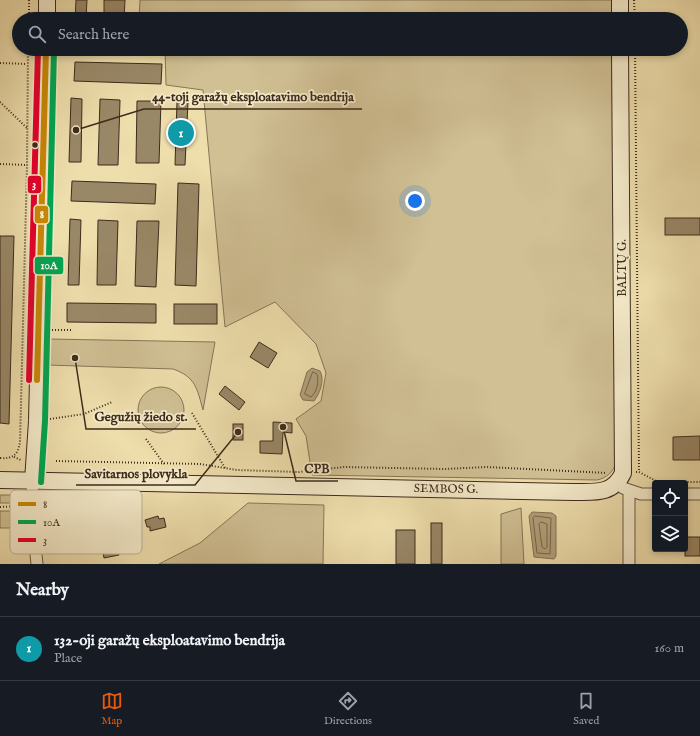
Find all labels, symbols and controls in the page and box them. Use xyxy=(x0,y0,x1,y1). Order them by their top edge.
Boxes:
search box xyxy=(12,12,688,56)
icon: search xyxy=(26,23,48,45)
text: Search here xyxy=(58,25,129,44)
callout: 44-toji garažų eksploatavimo bendrija xyxy=(144,84,362,109)
text: 44-toji garažų eksploatavimo bendrija xyxy=(152,89,354,106)
pin: 1 xyxy=(168,118,194,148)
unlabelled marker xyxy=(30,140,40,150)
line badge: 3 xyxy=(27,175,42,194)
text: 3 xyxy=(32,178,36,192)
your location xyxy=(405,191,425,211)
line badge: 8 xyxy=(34,205,49,224)
text: 8 xyxy=(40,208,44,222)
street label: BALTŲ G. xyxy=(615,239,630,297)
line badge: 10A xyxy=(34,256,64,275)
text: 10A xyxy=(41,259,58,273)
callout: Gegužių žiedo st. xyxy=(86,404,196,429)
text: Gegužių žiedo st. xyxy=(94,409,188,426)
callout: CPB xyxy=(296,456,338,481)
callout: Savitarnos plovykla xyxy=(76,460,195,485)
text: CPB xyxy=(304,461,330,478)
text: Savitarnos plovykla xyxy=(84,466,188,483)
map controls xyxy=(652,480,688,552)
button: locate xyxy=(652,480,688,516)
street label: SEMBOS G. xyxy=(414,481,478,497)
legend xyxy=(10,490,142,554)
text: 8 xyxy=(43,498,47,512)
text: 10A xyxy=(43,516,60,530)
button: layers xyxy=(652,516,688,552)
text: 3 xyxy=(43,534,47,548)
text: Nearby xyxy=(16,580,69,601)
text: 132-oji garažų eksploatavimo bendrija xyxy=(54,631,285,650)
text: 1 xyxy=(27,640,31,657)
text: 160 m xyxy=(654,640,684,657)
text: Place xyxy=(54,650,82,667)
tab: Map xyxy=(101,690,123,728)
tab: Directions xyxy=(324,690,372,728)
tab: Saved xyxy=(573,690,599,728)

